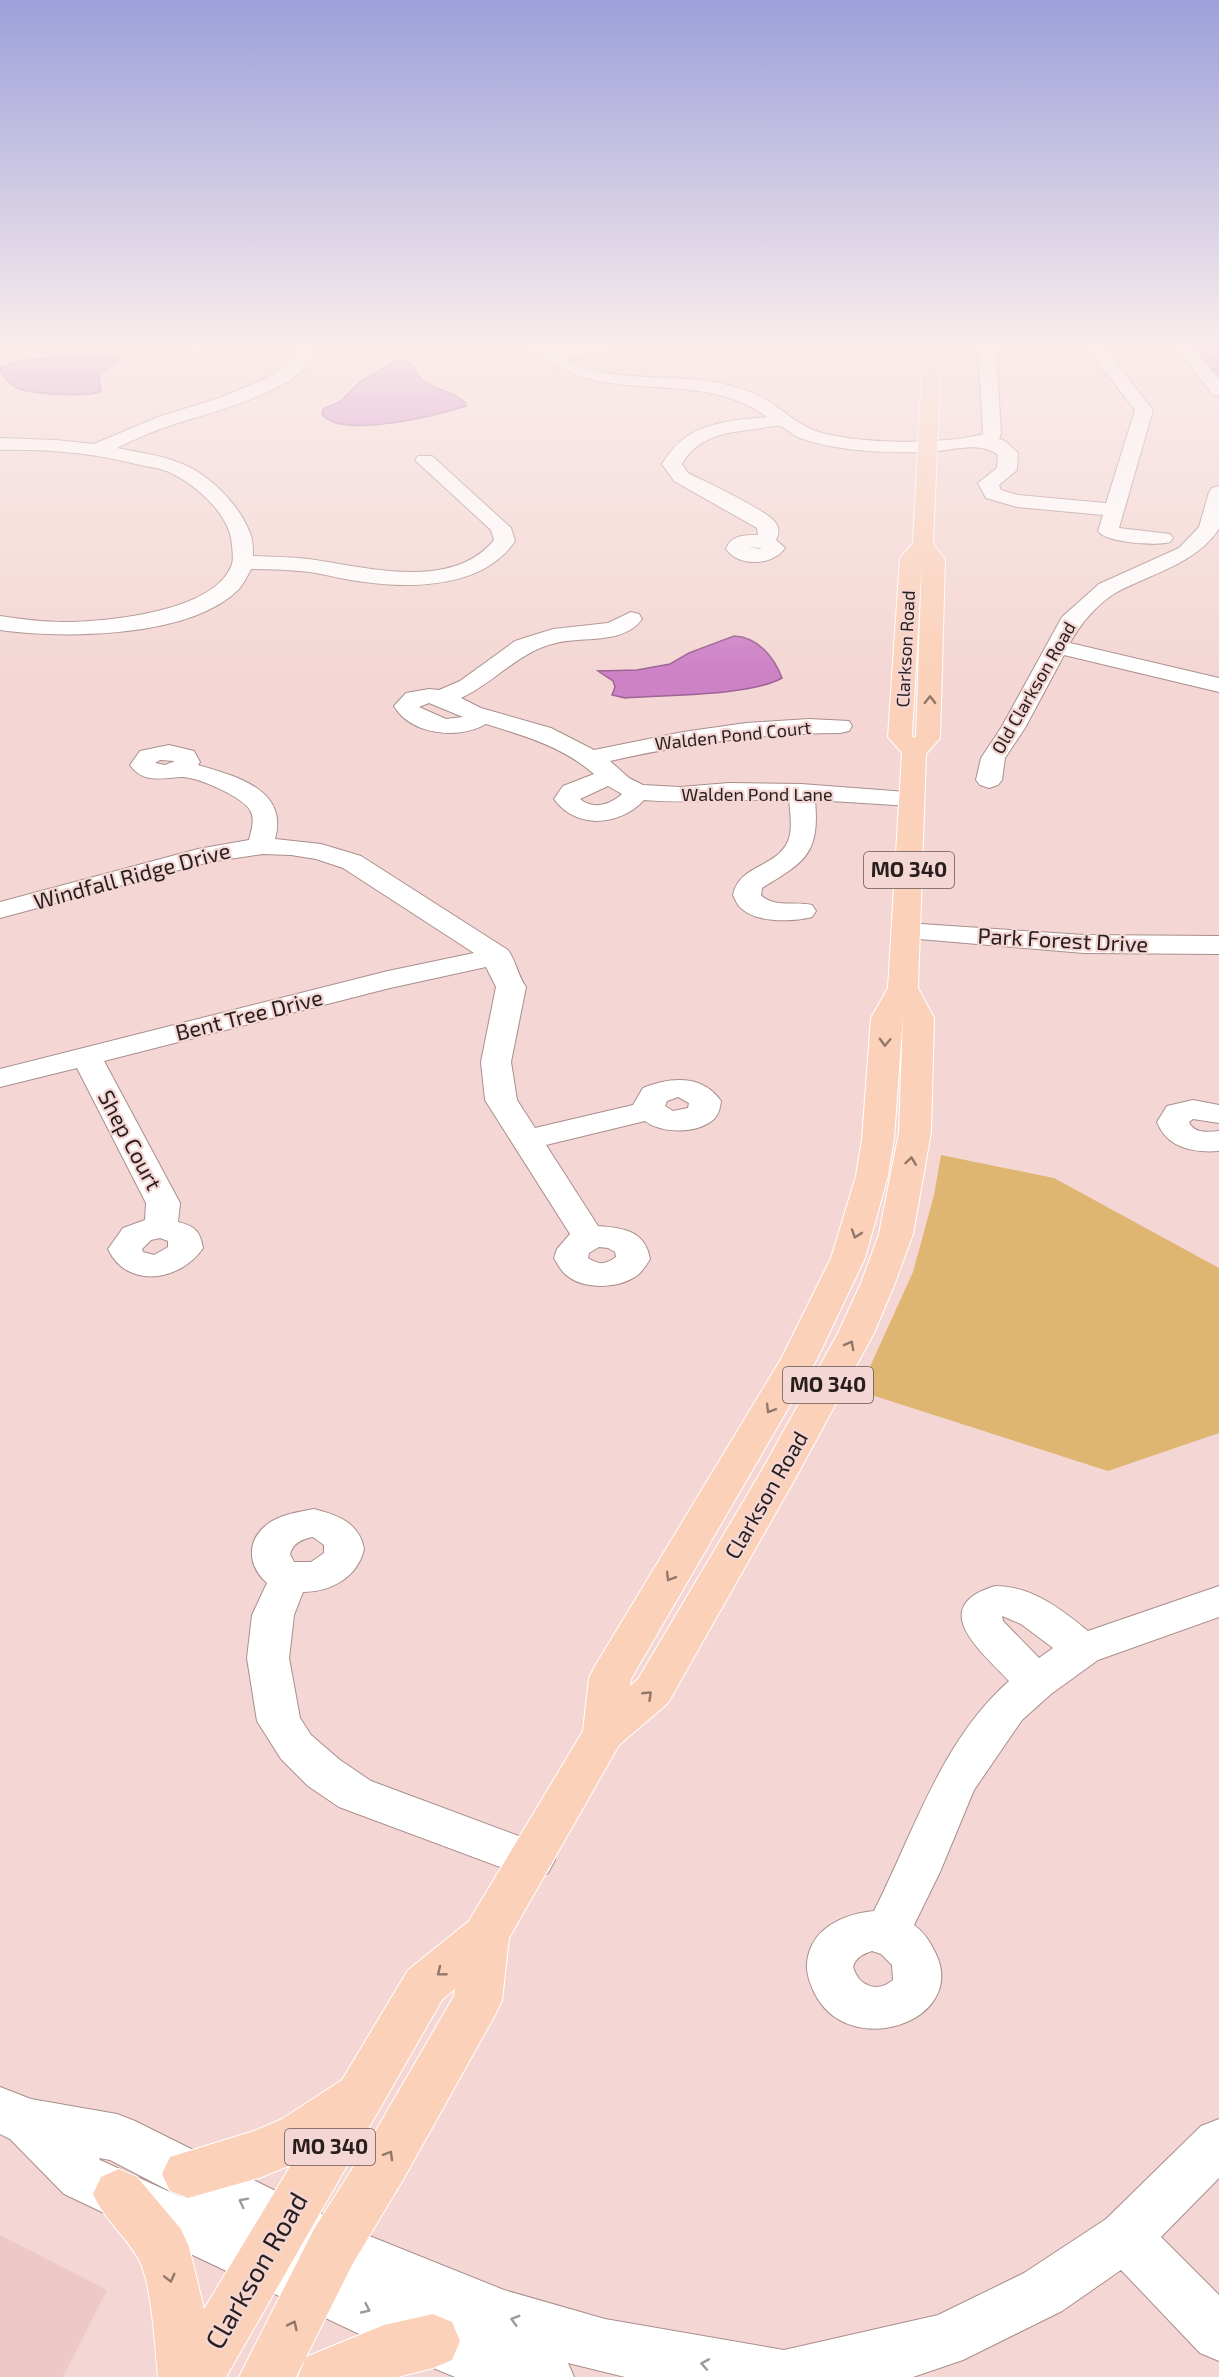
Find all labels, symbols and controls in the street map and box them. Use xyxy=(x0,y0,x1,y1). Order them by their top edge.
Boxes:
street label: Clarkson Road xyxy=(891,590,919,708)
street label: Old Clarkson Road xyxy=(986,618,1080,757)
one-way arrow xyxy=(923,695,936,704)
street label: Walden Pond Court xyxy=(654,716,812,754)
street label: Walden Pond Lane xyxy=(681,783,833,805)
street label: Windfall Ridge Drive xyxy=(31,836,233,914)
road number: MO 340 xyxy=(864,852,954,888)
street label: Park Forest Drive xyxy=(977,922,1149,956)
street label: Bent Tree Drive xyxy=(172,983,325,1045)
one-way arrow xyxy=(878,1038,891,1047)
street label: Shep Court xyxy=(94,1085,168,1194)
one-way arrow xyxy=(904,1156,916,1165)
one-way arrow xyxy=(850,1228,863,1239)
one-way arrow xyxy=(843,1341,854,1351)
road number: MO 340 xyxy=(783,1367,873,1403)
one-way arrow xyxy=(765,1403,777,1413)
street label: Clarkson Road xyxy=(718,1426,812,1563)
one-way arrow xyxy=(666,1571,678,1581)
one-way arrow xyxy=(641,1691,651,1702)
one-way arrow xyxy=(437,1964,448,1975)
road number: MO 340 xyxy=(285,2129,375,2165)
one-way arrow xyxy=(382,2151,394,2161)
street label: Clarkson Road xyxy=(197,2186,313,2354)
one-way arrow xyxy=(239,2198,250,2210)
one-way arrow xyxy=(163,2273,176,2283)
one-way arrow xyxy=(360,2301,371,2313)
one-way arrow xyxy=(510,2315,521,2327)
one-way arrow xyxy=(286,2320,297,2331)
one-way arrow xyxy=(700,2358,710,2370)

